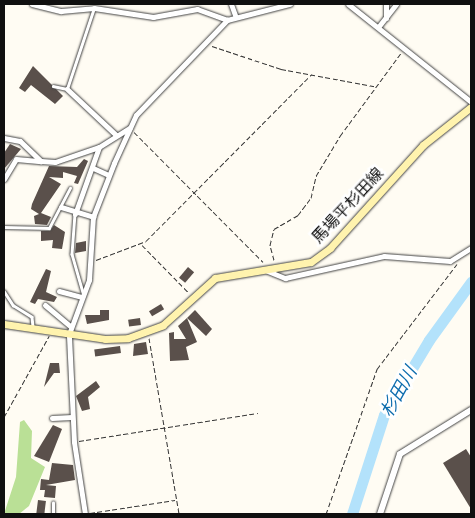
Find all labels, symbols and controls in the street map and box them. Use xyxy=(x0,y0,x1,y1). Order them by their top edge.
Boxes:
street label: 馬場平杉田線 xyxy=(308,164,388,248)
water label: 杉田川 xyxy=(376,363,422,421)

